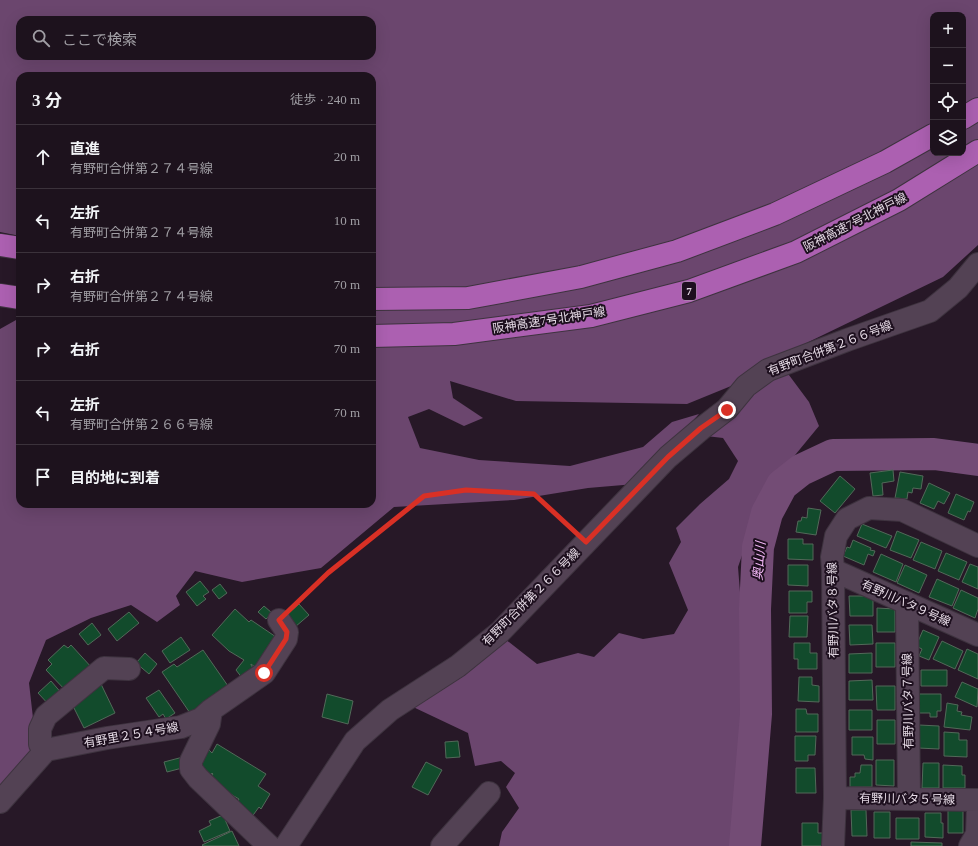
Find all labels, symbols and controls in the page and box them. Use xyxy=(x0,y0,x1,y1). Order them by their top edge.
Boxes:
map controls xyxy=(930,12,966,156)
button: + xyxy=(930,12,966,48)
search box xyxy=(16,16,376,60)
icon: search xyxy=(30,27,52,49)
text: ここで検索 xyxy=(62,32,137,48)
button: − xyxy=(930,48,966,84)
button: locate xyxy=(930,84,966,120)
text: 3 分 xyxy=(32,91,62,110)
text: 徒歩 · 240 m xyxy=(290,92,360,107)
button: layers xyxy=(930,120,966,156)
text: 直進 xyxy=(70,141,100,157)
icon: ahead xyxy=(32,146,54,168)
text: 20 m xyxy=(334,149,360,164)
text: 有野町合併第２７４号線 xyxy=(70,161,213,176)
street label: 阪神高速7号北神戸線 xyxy=(801,190,909,254)
text: 左折 xyxy=(70,205,100,221)
icon: left xyxy=(32,210,54,232)
text: 10 m xyxy=(334,213,360,228)
text: 有野町合併第２７４号線 xyxy=(70,225,213,240)
text: 右折 xyxy=(70,269,100,285)
icon: right xyxy=(32,274,54,296)
text: 70 m xyxy=(334,277,360,292)
road number: 7 xyxy=(682,282,696,300)
text: 有野町合併第２７４号線 xyxy=(70,289,213,304)
street label: 阪神高速7号北神戸線 xyxy=(492,304,606,336)
street label: 有野町合併第２６６号線 xyxy=(766,318,894,378)
icon: right xyxy=(32,338,54,360)
text: 70 m xyxy=(334,341,360,356)
text: 右折 xyxy=(70,342,100,358)
text: 左折 xyxy=(70,397,100,413)
route end xyxy=(718,401,736,419)
icon: left xyxy=(32,402,54,424)
text: 70 m xyxy=(334,405,360,420)
text: 有野町合併第２６６号線 xyxy=(70,417,213,432)
icon: arrive xyxy=(32,466,54,488)
text: 目的地に到着 xyxy=(70,470,160,486)
water label: 奥山川 xyxy=(750,539,768,581)
street label: 有野町合併第２６６号線 xyxy=(479,545,583,649)
street label: 有野川バタ８号線 xyxy=(825,562,841,658)
street label: 有野川バタ９号線 xyxy=(859,577,953,629)
street label: 有野川バタ７号線 xyxy=(900,653,916,749)
route start xyxy=(255,664,273,682)
street label: 有野里２５４号線 xyxy=(83,720,179,750)
street label: 有野川バタ５号線 xyxy=(859,791,955,807)

